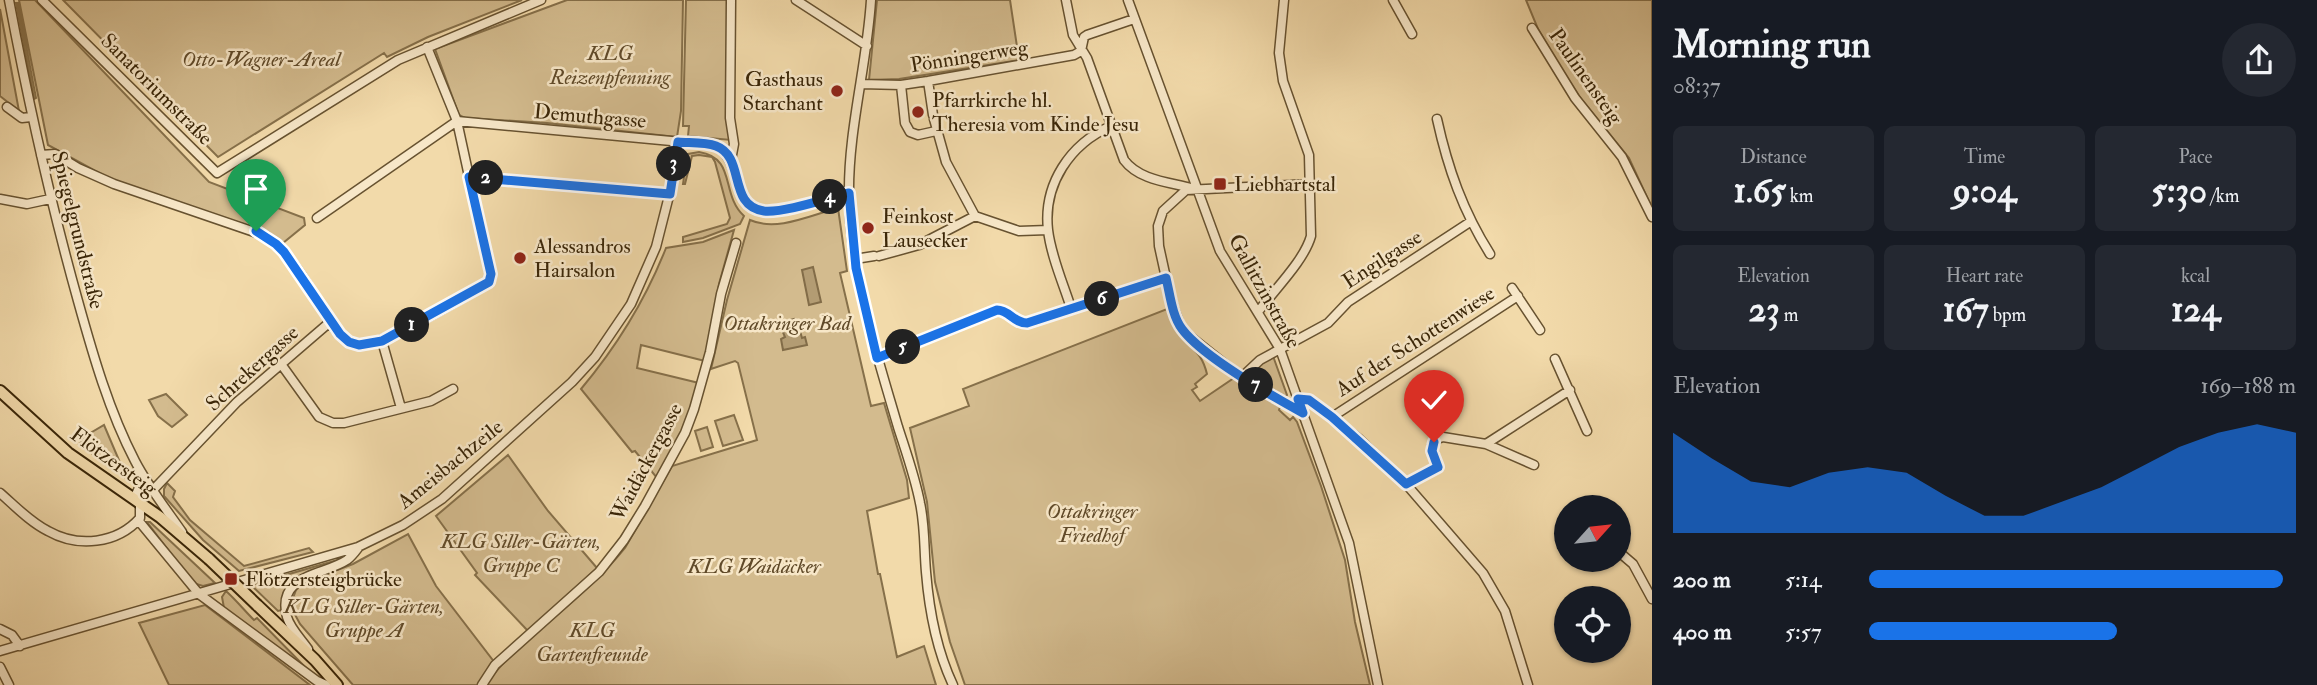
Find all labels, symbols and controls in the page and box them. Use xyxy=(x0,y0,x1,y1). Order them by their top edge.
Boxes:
text: Morning run xyxy=(1673,21,1871,69)
street label: Paulinensteig xyxy=(1543,23,1629,130)
button: share xyxy=(2222,23,2296,97)
street label: Sanatoriumstraße xyxy=(95,28,219,151)
street label: Pönningerweg xyxy=(908,34,1030,79)
park label: KLG Reizenpfenning xyxy=(549,40,671,91)
park label: Otto-Wagner-Areal xyxy=(182,46,342,73)
place label: Gasthaus Starchant xyxy=(743,66,823,117)
text: 08:37 xyxy=(1673,71,1721,100)
marker: Gasthaus Starchant xyxy=(829,83,845,99)
place label: Pfarrkirche hl. Theresia vom Kinde Jesu xyxy=(932,87,1139,138)
street label: Demuthgasse xyxy=(533,98,648,135)
marker: Pfarrkirche hl. Theresia vom Kinde Jesu xyxy=(910,104,926,120)
text: Distance xyxy=(1740,145,1807,169)
text: Time xyxy=(1964,145,2005,169)
text: Pace xyxy=(2178,145,2213,169)
pin: 3 xyxy=(656,146,692,182)
street label: Spiegelgrundstraße xyxy=(45,148,110,312)
text: 3 xyxy=(670,151,677,175)
pin xyxy=(226,159,286,231)
pin: 2 xyxy=(468,160,504,196)
text: 2 xyxy=(481,165,490,189)
text: 1.65 xyxy=(1733,169,1786,213)
text: 9:04 xyxy=(1953,169,2016,213)
text: 5:30 xyxy=(2151,169,2207,213)
icon: arrive xyxy=(237,170,275,208)
place label: Liebhartstal xyxy=(1234,171,1337,198)
marker: Liebhartstal xyxy=(1212,176,1228,192)
pin: 4 xyxy=(812,180,848,214)
text: 4 xyxy=(824,184,835,208)
text: km xyxy=(1786,184,1814,208)
text: /km xyxy=(2207,184,2240,208)
place label: Feinkost Lausecker xyxy=(882,203,968,254)
marker: Feinkost Lausecker xyxy=(860,220,876,236)
street label: Engilgasse xyxy=(1337,224,1427,295)
street label: Gallitzinstraße xyxy=(1222,229,1307,353)
place label: Alessandros Hairsalon xyxy=(533,233,631,284)
marker: Alessandros Hairsalon xyxy=(512,250,528,266)
text: Elevation xyxy=(1737,264,1810,288)
text: Heart rate xyxy=(1946,264,2023,288)
text: kcal xyxy=(2181,264,2210,288)
street label: Auf der Schottenwiese xyxy=(1330,280,1500,403)
pin: 6 xyxy=(1084,282,1120,316)
text: 6 xyxy=(1097,286,1106,310)
text: 23 xyxy=(1749,288,1780,332)
text: 167 xyxy=(1943,288,1989,332)
text: 124 xyxy=(2171,288,2220,332)
text: m xyxy=(1780,303,1798,327)
text: bpm xyxy=(1989,303,2026,327)
pin: 1 xyxy=(394,308,430,342)
park label: Ottakringer Bad xyxy=(723,310,852,337)
text: 1 xyxy=(408,312,415,336)
street label: Schrekergasse xyxy=(200,319,305,417)
pin: 5 xyxy=(886,330,920,364)
text: 5 xyxy=(898,334,907,358)
pin: 7 xyxy=(1238,368,1274,402)
pin xyxy=(1404,370,1464,442)
text: Elevation xyxy=(1673,371,1761,400)
text: 169–188 m xyxy=(2200,371,2296,400)
text: 7 xyxy=(1251,372,1260,396)
icon: check xyxy=(1415,381,1453,419)
street label: Waidäckergasse xyxy=(604,399,689,527)
street label: Ameisbachzeile xyxy=(391,413,509,516)
street label: Flötzersteig xyxy=(65,421,163,502)
north arrow xyxy=(1554,495,1631,572)
map controls xyxy=(1554,495,1631,663)
park label: Ottakringer Friedhof xyxy=(1047,498,1139,549)
park label: KLG Siller-Gärten, Gruppe C xyxy=(440,528,601,579)
park label: KLG Waidäcker xyxy=(686,553,822,580)
text: 200 m xyxy=(1673,565,1731,594)
text: 5:14 xyxy=(1785,565,1821,594)
place label: Flötzersteigbrücke xyxy=(245,566,402,593)
marker: Flötzersteigbrücke xyxy=(223,571,239,587)
button: locate xyxy=(1554,586,1631,663)
park label: KLG Siller-Gärten, Gruppe A xyxy=(283,593,444,644)
park label: KLG Gartenfreunde xyxy=(536,617,649,668)
text: 400 m xyxy=(1673,617,1732,646)
text: 5:57 xyxy=(1785,617,1821,646)

